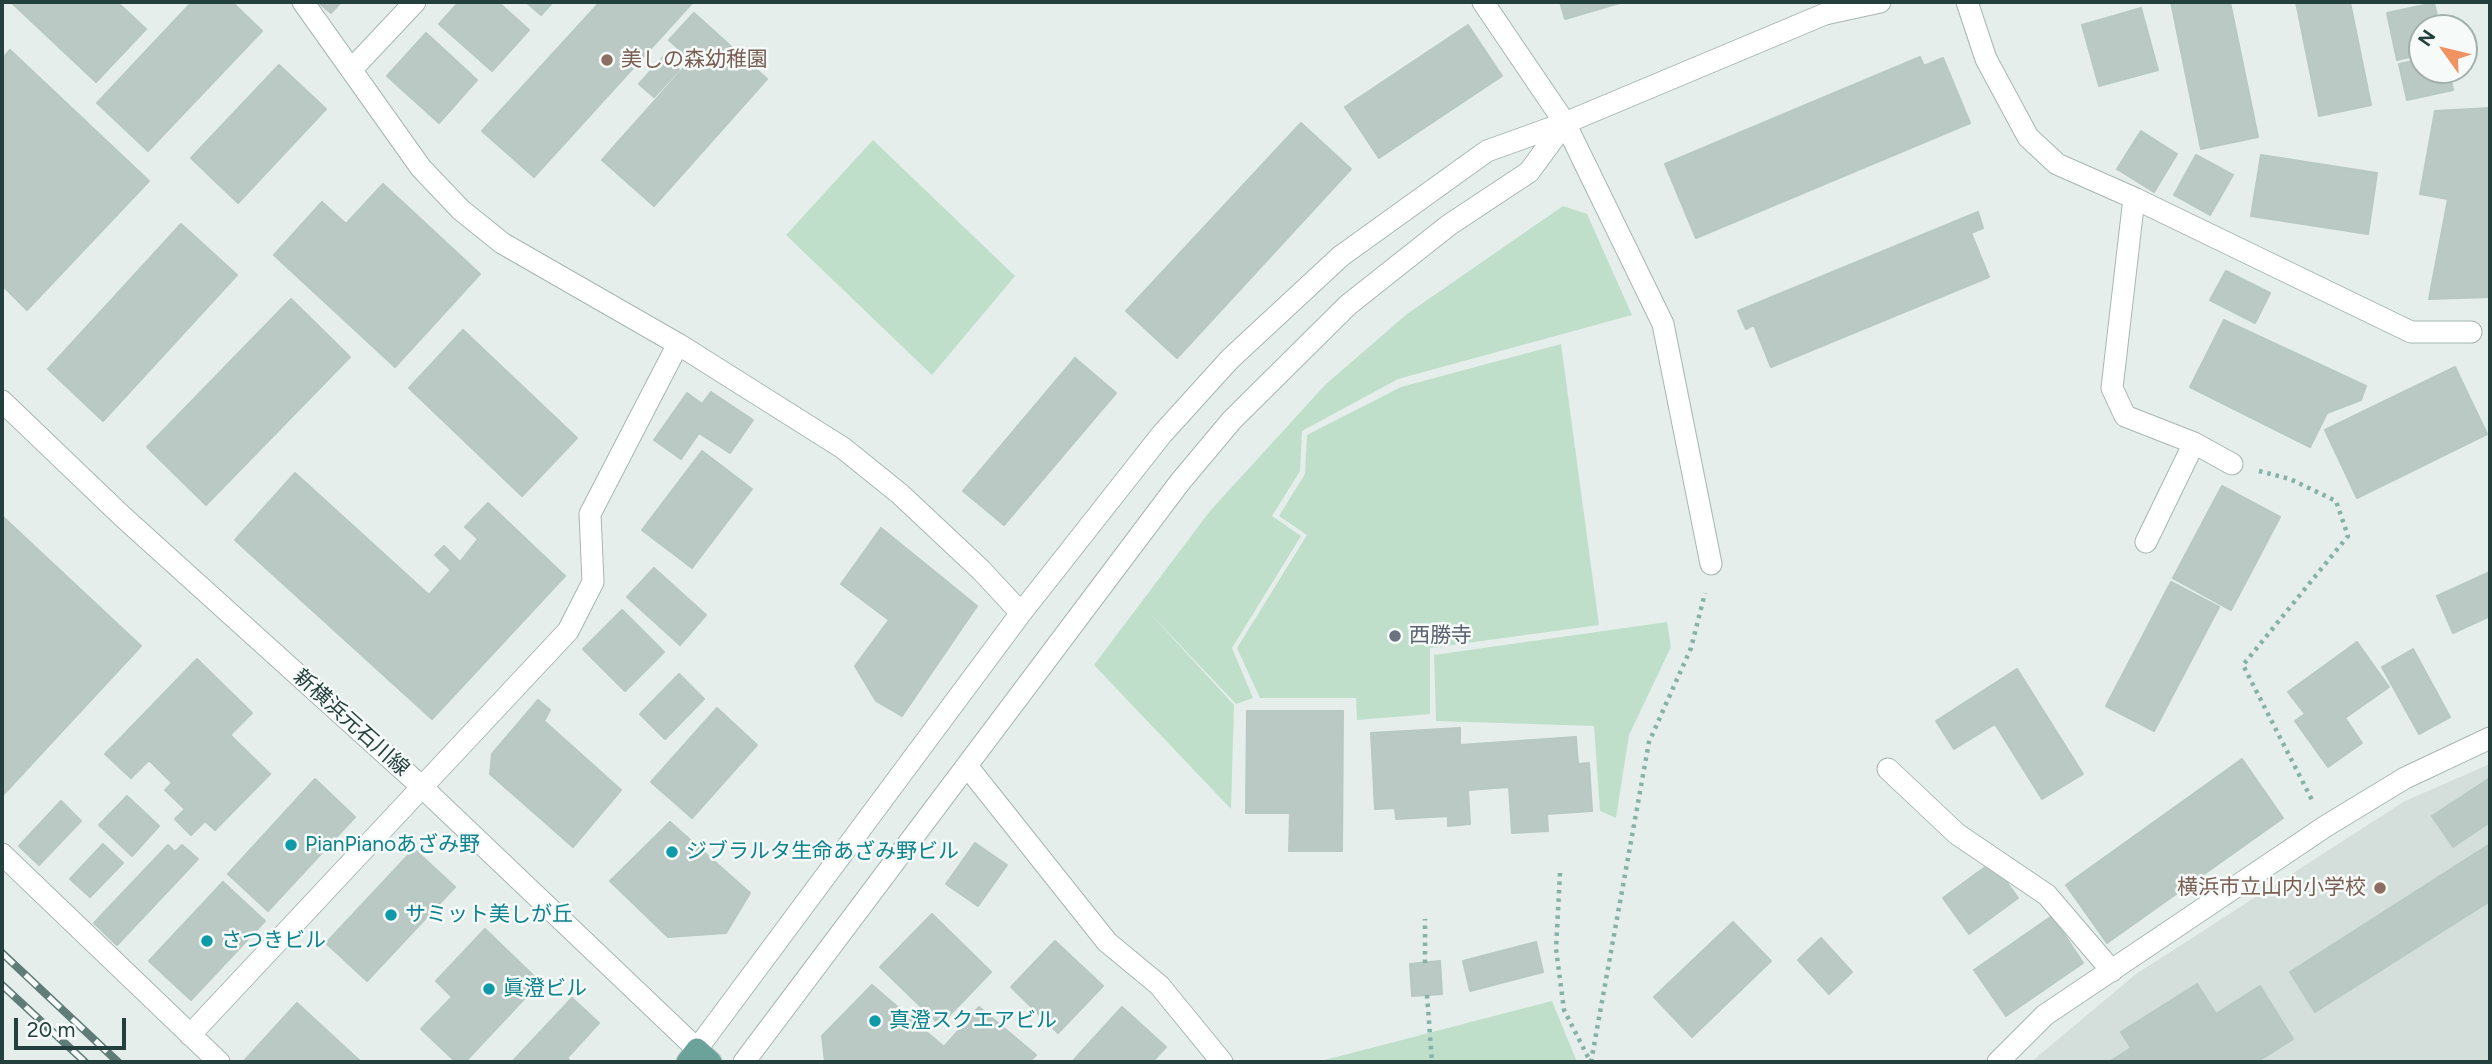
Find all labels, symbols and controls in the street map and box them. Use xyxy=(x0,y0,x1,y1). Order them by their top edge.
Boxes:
north arrow xyxy=(2408,14,2478,84)
text: N xyxy=(2413,26,2440,51)
place label: 美しの森幼稚園 xyxy=(621,47,768,73)
marker: 美しの森幼稚園 xyxy=(599,52,615,68)
place label: 西勝寺 xyxy=(1409,623,1472,649)
marker: 西勝寺 xyxy=(1387,628,1403,644)
street label: 新横浜元石川線 xyxy=(288,664,414,782)
place label: PianPianoあざみ野 xyxy=(305,832,480,858)
marker: PianPianoあざみ野 xyxy=(283,837,299,853)
place label: ジブラルタ生命あざみ野ビル xyxy=(686,839,959,865)
marker: ジブラルタ生命あざみ野ビル xyxy=(664,844,680,860)
place label: 横浜市立山内小学校 xyxy=(2177,875,2366,901)
marker: 横浜市立山内小学校 xyxy=(2372,880,2388,896)
place label: サミット美しが丘 xyxy=(405,902,573,928)
marker: サミット美しが丘 xyxy=(383,907,399,923)
place label: さつきビル xyxy=(221,928,326,954)
marker: さつきビル xyxy=(199,933,215,949)
place label: 眞澄ビル xyxy=(503,976,587,1002)
marker: 眞澄ビル xyxy=(481,981,497,997)
scale bar xyxy=(18,1004,130,1048)
place label: 真澄スクエアビル xyxy=(889,1008,1057,1034)
marker: 真澄スクエアビル xyxy=(867,1013,883,1029)
text: 20 m xyxy=(27,1017,75,1042)

